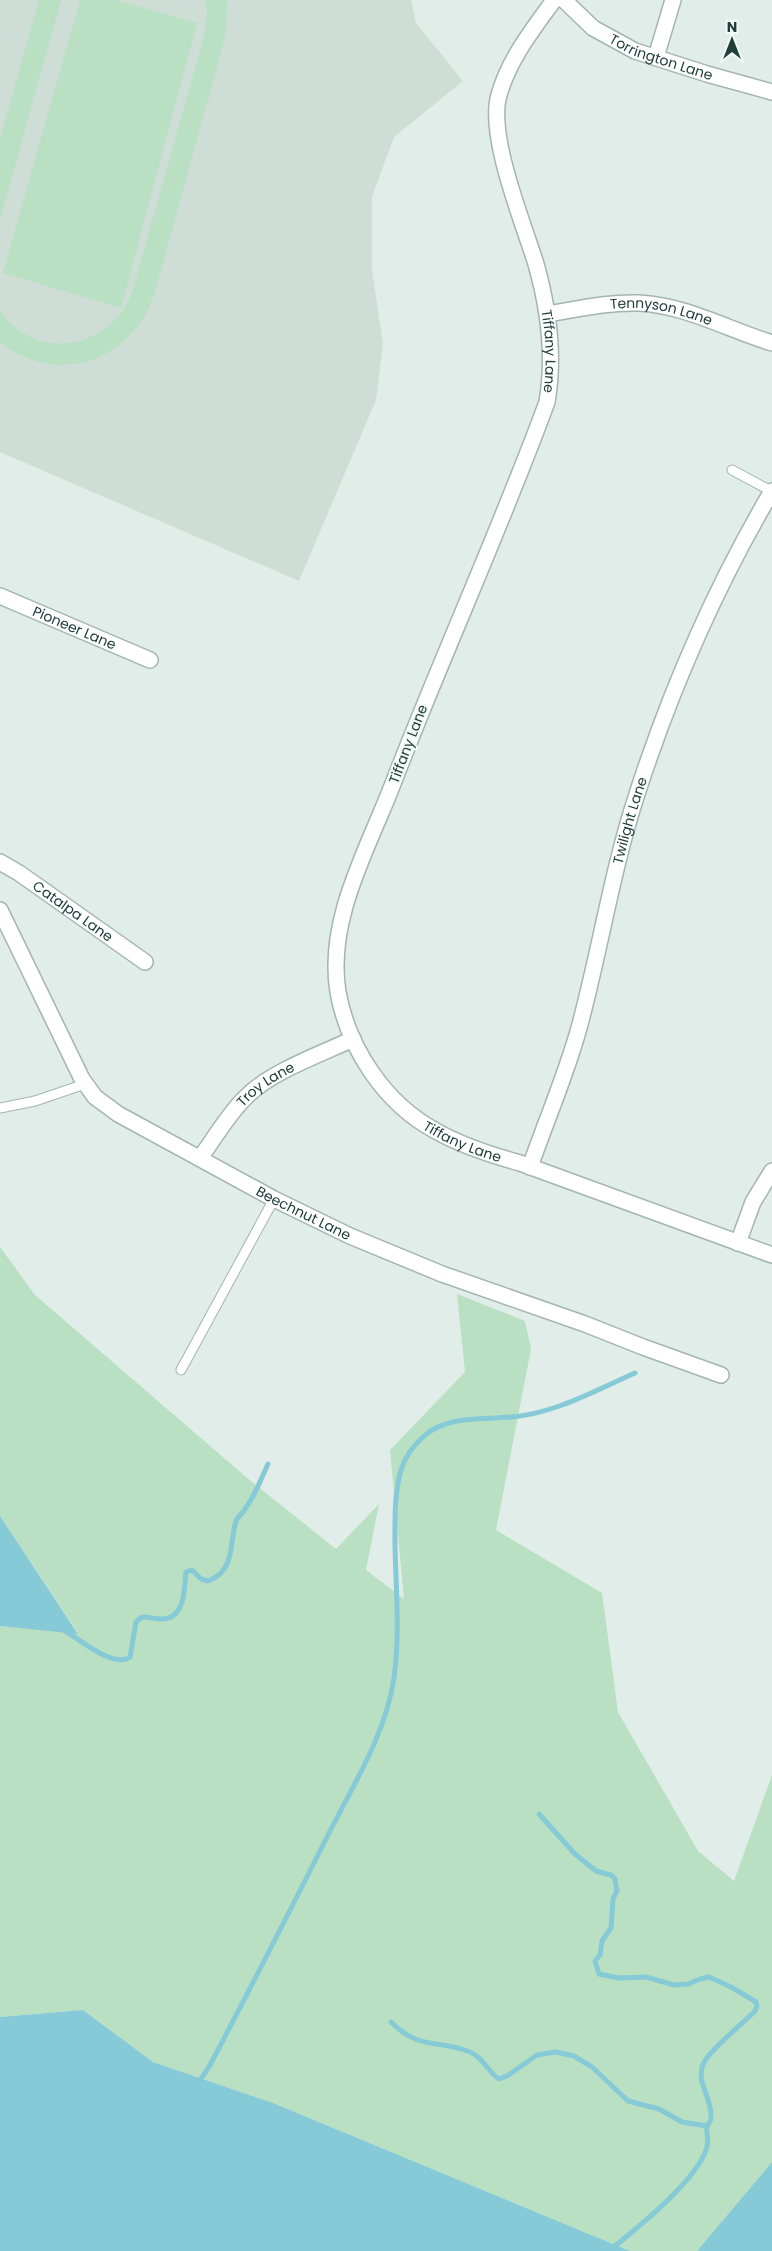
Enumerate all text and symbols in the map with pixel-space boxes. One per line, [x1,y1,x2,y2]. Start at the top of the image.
north arrow [707,15,757,65]
text: N [727,17,737,37]
street label: Torrington Lane [606,29,715,85]
street label: Tennyson Lane [609,293,716,330]
street label: Tiffany Lane [537,308,561,394]
street label: Pioneer Lane [30,601,120,655]
street label: Tiffany Lane [384,701,432,787]
street label: Twilight Lane [608,774,652,866]
street label: Catalpa Lane [29,876,117,947]
street label: Troy Lane [232,1057,298,1111]
street label: Tiffany Lane [419,1116,504,1167]
street label: Beechnut Lane [253,1181,355,1245]

